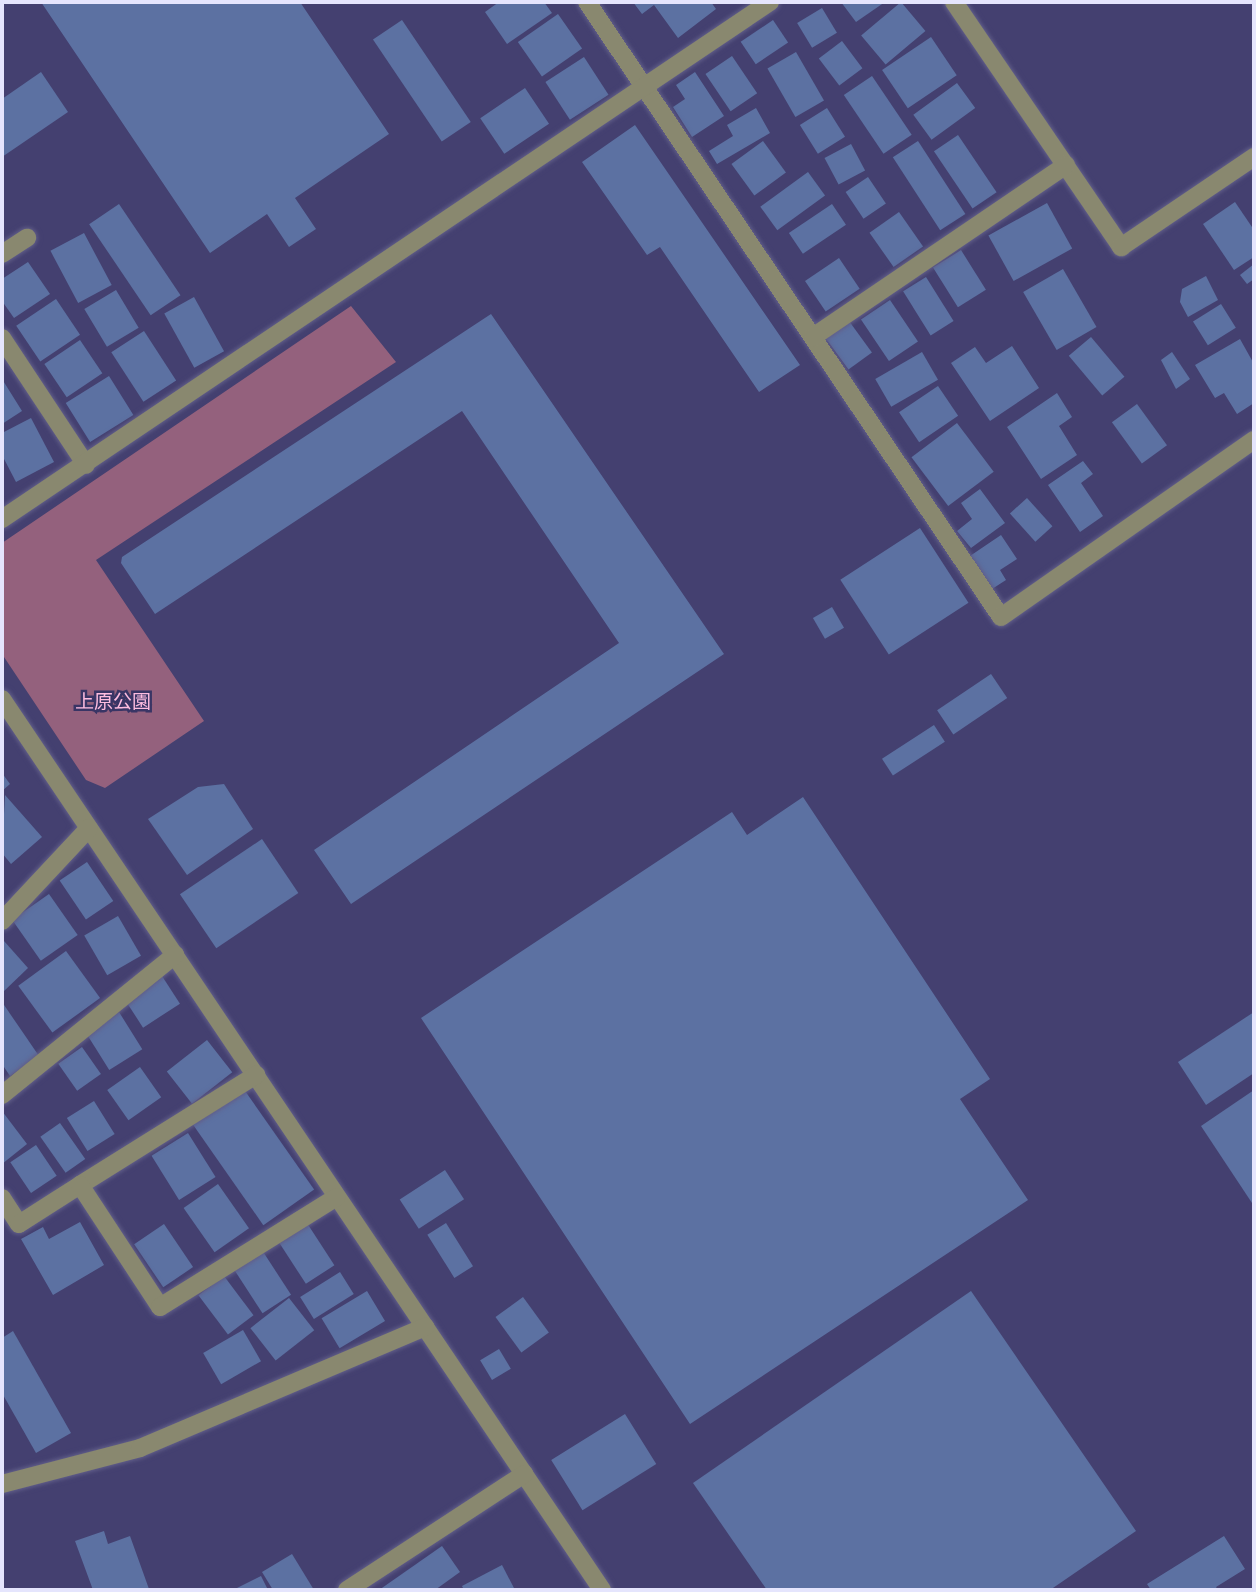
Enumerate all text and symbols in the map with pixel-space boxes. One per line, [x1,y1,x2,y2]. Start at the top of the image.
park label: 上原公園 [75,691,151,713]

